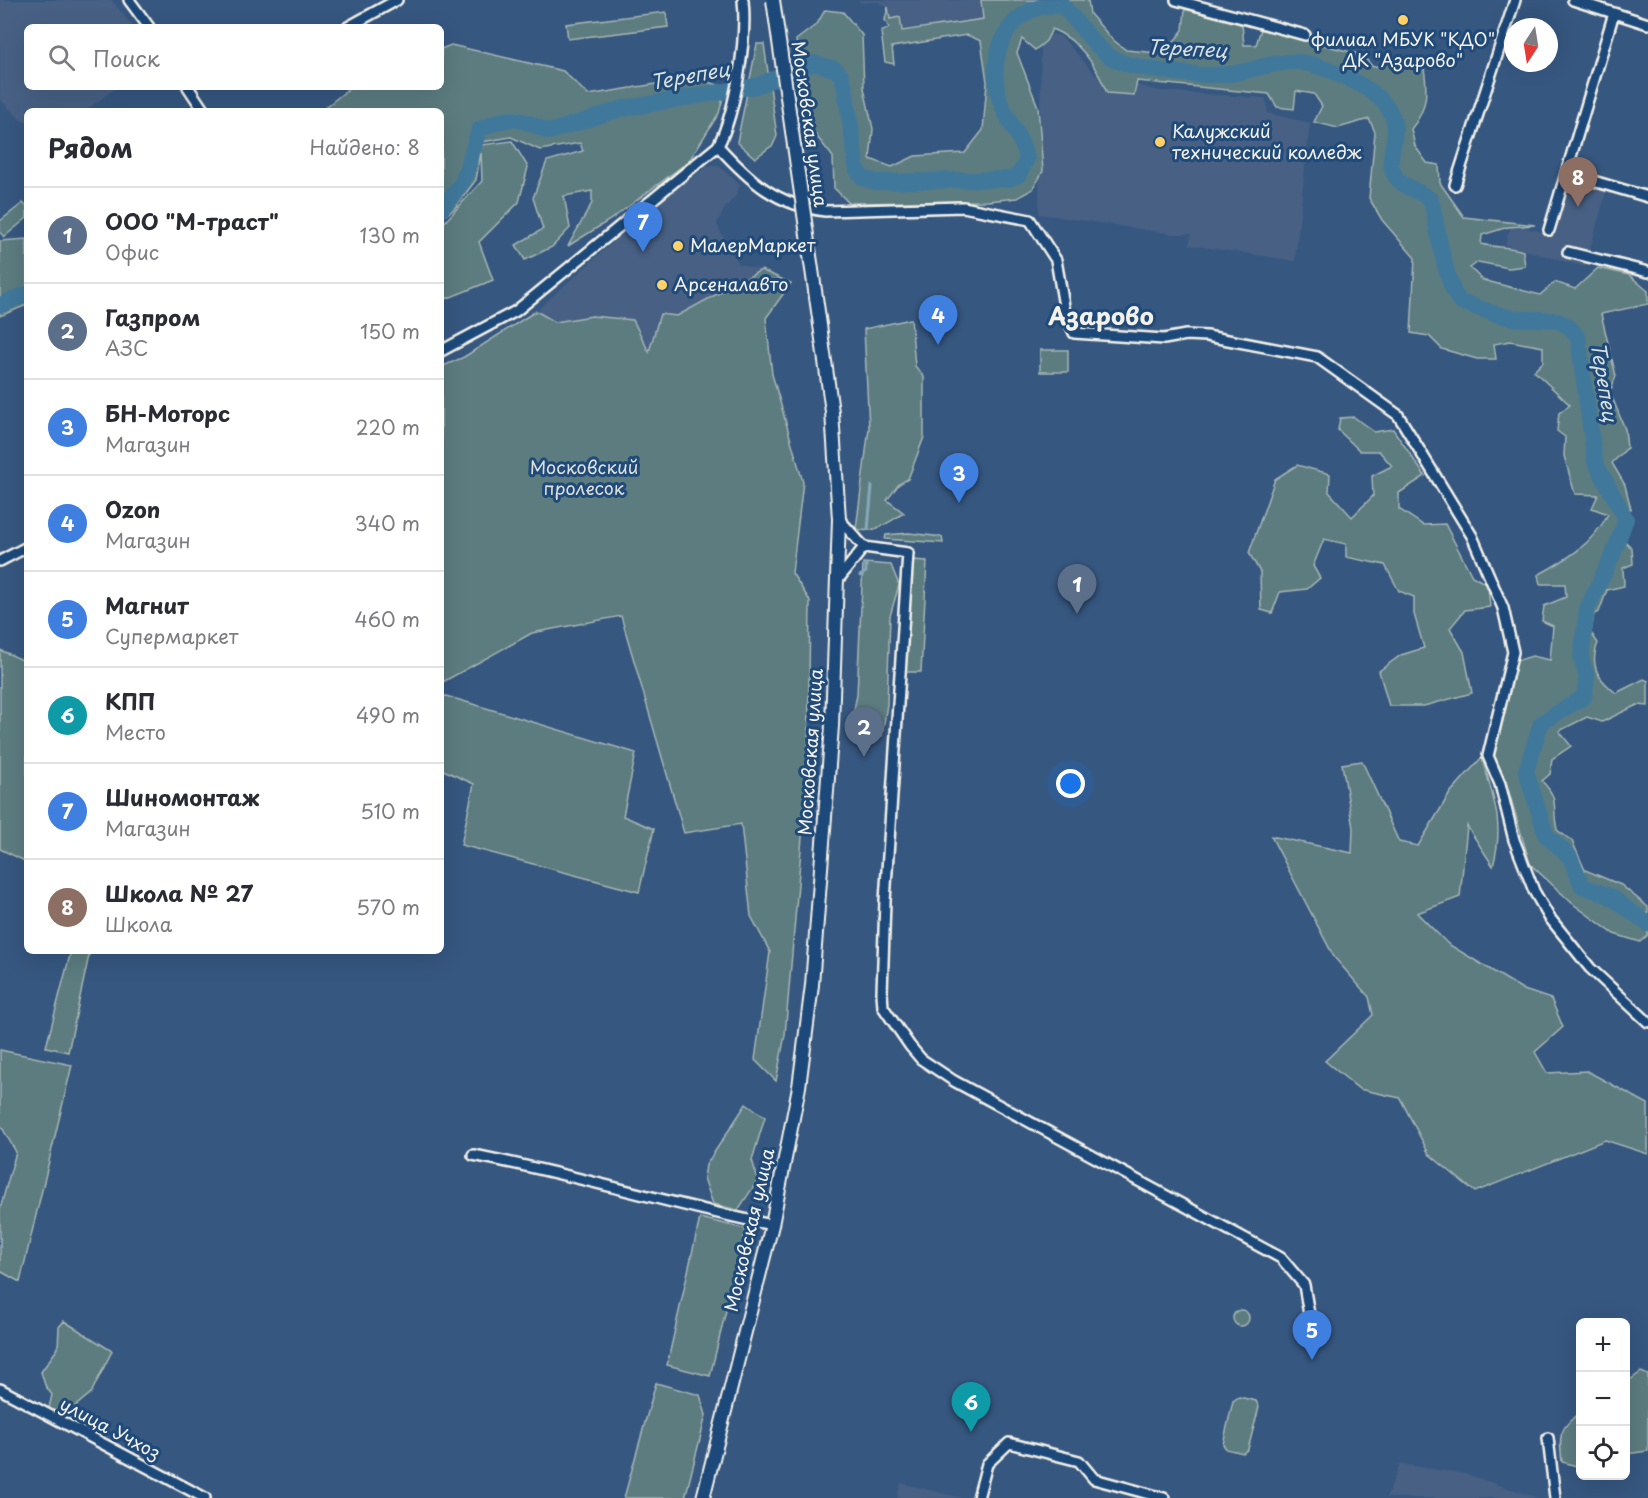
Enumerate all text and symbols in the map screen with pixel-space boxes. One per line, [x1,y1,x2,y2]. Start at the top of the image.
marker: филиал МБУК "КДО" ДК "Азарово" [1396,13,1410,27]
north arrow [1504,18,1558,72]
search box [24,24,444,90]
place label: филиал МБУК "КДО" ДК "Азарово" [1311,25,1495,73]
water label: Терепец [1146,31,1229,65]
street label: Московская улица [785,39,836,209]
icon: search [45,41,78,74]
text: Поиск [93,41,160,74]
water label: Терепец [648,53,733,97]
place label: Калужский технический колледж [1172,117,1362,165]
text: Рядом [48,128,133,167]
text: Найдено: 8 [310,132,420,162]
marker: Калужский технический колледж [1153,135,1167,149]
pin: 8 [1558,158,1598,207]
pin: 7 [624,202,662,252]
text: ООО "М-траст" [105,204,279,237]
text: 1 [63,220,72,250]
text: 130 m [360,220,420,250]
place label: МалерМаркет [690,231,816,258]
text: Офис [105,237,159,267]
marker: МалерМаркет [671,239,685,253]
place label: Арсеналавто [674,270,788,297]
marker: Арсеналавто [655,278,669,292]
pin: 4 [918,296,958,345]
district label: Азарово [1047,297,1154,333]
text: Газпром [105,300,200,333]
text: 2 [60,316,75,346]
text: 150 m [360,316,420,346]
text: АЗС [105,333,148,363]
water label: Терепец [1584,340,1626,425]
text: БН-Моторс [105,396,230,429]
text: 3 [61,412,74,442]
text: 220 m [356,412,420,442]
text: Магазин [105,429,191,459]
park label: Московский пролесок [530,453,638,501]
pin: 3 [940,454,978,503]
text: Ozon [105,492,160,525]
text: 4 [61,508,74,538]
text: 340 m [355,508,420,538]
text: Магазин [105,525,191,555]
pin: 1 [1058,564,1096,614]
text: Магнит [105,588,189,621]
text: 5 [61,604,74,634]
text: 460 m [354,604,420,634]
text: Супермаркет [105,621,238,651]
street label: Московская улица [790,667,829,836]
text: КПП [105,684,156,717]
text: 6 [60,700,75,730]
text: 490 m [356,700,420,730]
pin: 2 [844,708,884,757]
text: Место [105,717,166,747]
your location [1056,769,1085,798]
text: Шиномонтаж [105,780,259,813]
text: 7 [62,796,73,826]
text: 510 m [360,796,420,826]
text: Магазин [105,813,191,843]
text: Школа № 27 [105,876,253,909]
text: 8 [61,892,74,922]
text: 570 m [356,892,420,922]
text: Школа [105,909,172,939]
street label: Московская улица [717,1144,781,1314]
pin: 5 [1292,1310,1332,1360]
map controls [1576,1318,1630,1480]
button: + [1576,1318,1630,1372]
button: − [1576,1372,1630,1426]
pin: 6 [952,1382,990,1432]
street label: улица Учхоз [56,1390,166,1466]
button: locate [1576,1426,1630,1480]

